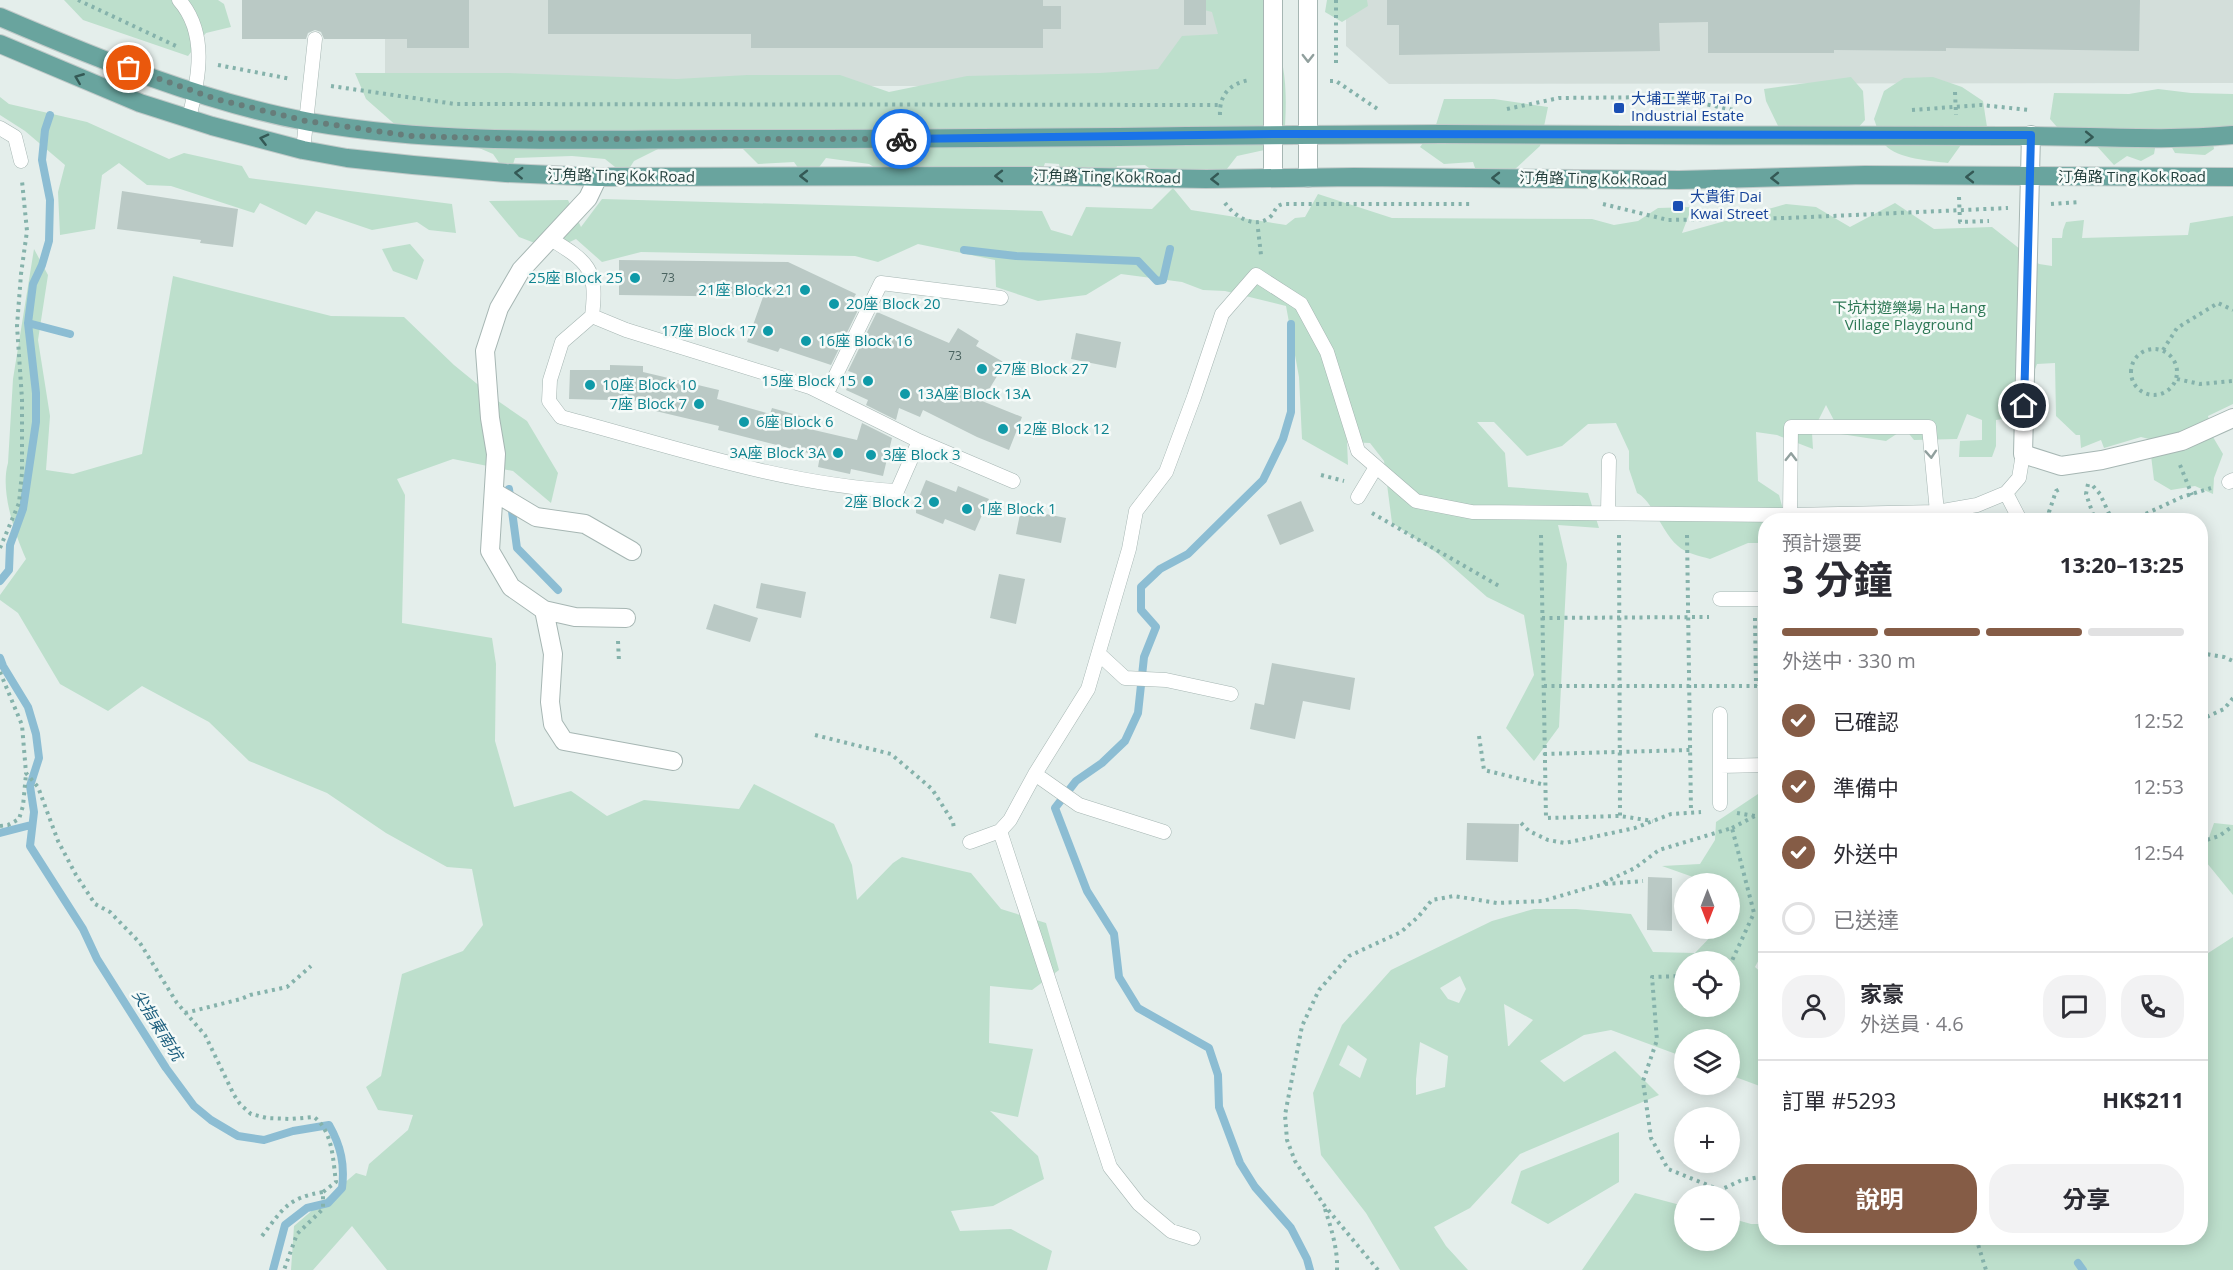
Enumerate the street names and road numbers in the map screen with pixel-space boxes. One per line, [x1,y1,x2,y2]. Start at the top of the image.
street label: 汀角路 Ting Kok Road [547,164,695,186]
street label: 汀角路 Ting Kok Road [1033,165,1181,187]
street label: 汀角路 Ting Kok Road [2058,166,2206,186]
street label: 汀角路 Ting Kok Road [1519,167,1667,189]

